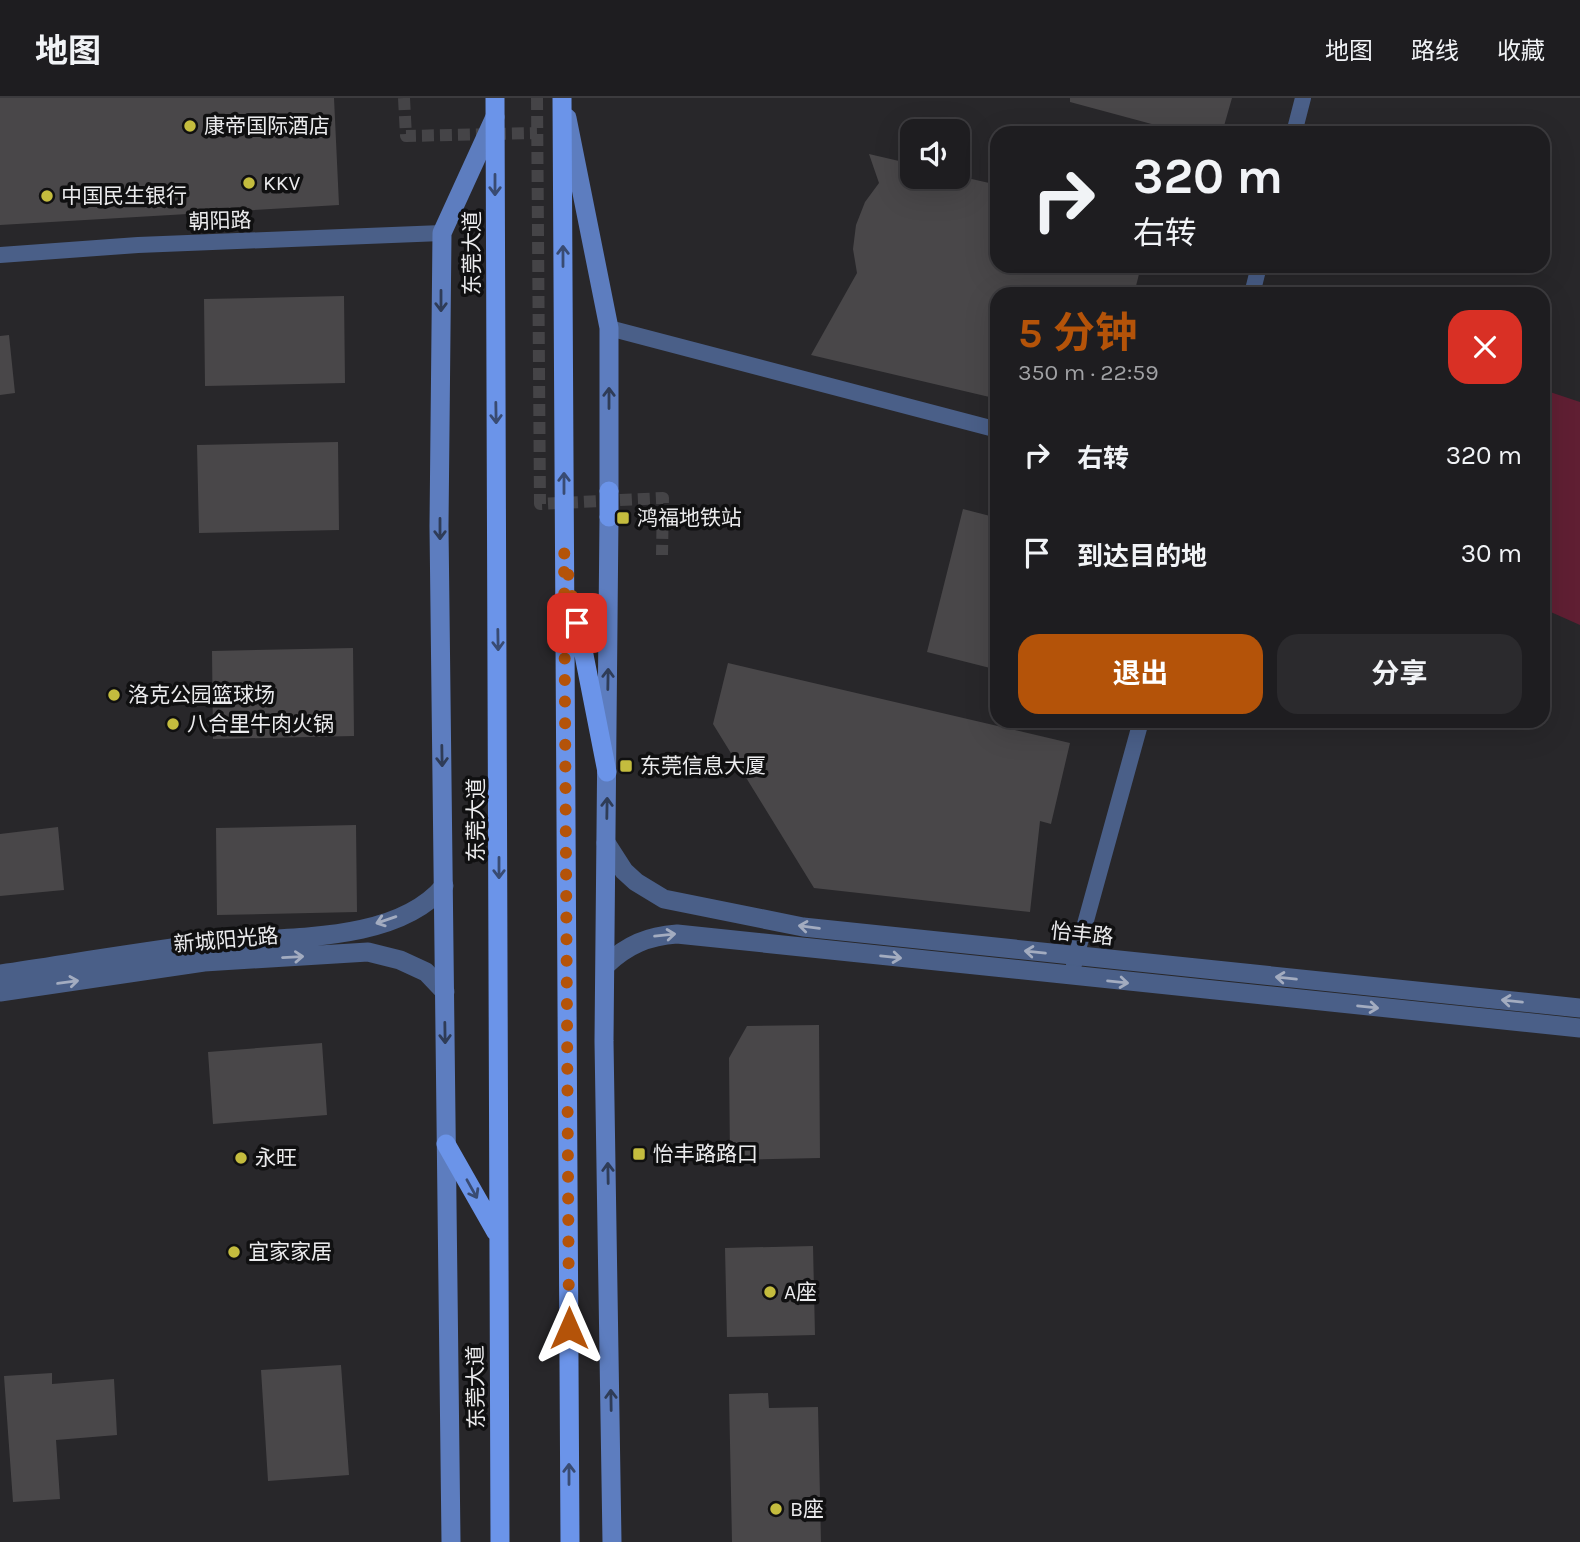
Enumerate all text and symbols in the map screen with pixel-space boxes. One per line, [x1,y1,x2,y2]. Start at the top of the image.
text: 地图 [35,32,101,70]
text: 地图 [1325,37,1373,65]
text: 路线 [1411,37,1459,65]
text: 收藏 [1497,37,1545,65]
place label: 康帝国际酒店 [204,114,330,138]
marker: 康帝国际酒店 [182,118,198,134]
map controls [900,119,970,189]
button: sound [900,119,970,189]
text: 320 m [1133,148,1283,205]
icon: right [1018,154,1109,245]
place label: KKV [263,171,301,195]
one-way arrow [488,173,502,196]
marker: KKV [241,175,257,191]
place label: 中国民生银行 [61,184,187,208]
marker: 中国民生银行 [39,188,55,204]
street label: 朝阳路 [188,208,252,234]
street label: 东莞大道 [460,211,484,295]
text: 右转 [1133,215,1197,252]
one-way arrow [556,245,570,268]
one-way arrow [434,290,448,313]
text: 5 分钟 [1018,308,1137,358]
button: close [1448,310,1522,384]
text: 350 m · 22:59 [1018,359,1159,386]
one-way arrow [602,387,616,410]
one-way arrow [489,401,502,424]
icon: right [1018,436,1056,474]
text: 320 m [1446,440,1522,471]
text: 右转 [1077,443,1129,474]
one-way arrow [557,472,571,495]
place label: 鸿福地铁站 [637,506,742,530]
marker: 鸿福地铁站 [615,510,631,526]
one-way arrow [433,517,446,540]
icon: arrive [1018,534,1056,572]
text: 30 m [1461,538,1522,569]
text: 到达目的地 [1077,541,1207,572]
pin [547,593,607,653]
icon: arrive [558,604,596,642]
one-way arrow [491,628,504,651]
button: 退出 [1018,634,1263,714]
button: 分享 [1277,634,1522,714]
one-way arrow [601,668,615,691]
place label: 洛克公园篮球场 [128,683,275,707]
marker: 洛克公园篮球场 [106,687,122,703]
place label: 八合里牛肉火锅 [187,712,334,736]
marker: 八合里牛肉火锅 [165,716,181,732]
one-way arrow [435,745,449,768]
place label: 东莞信息大厦 [640,754,766,778]
marker: 东莞信息大厦 [618,758,634,774]
street label: 东莞大道 [464,778,488,862]
one-way arrow [600,796,613,819]
one-way arrow [492,856,506,879]
one-way arrow [376,915,398,927]
street label: 怡丰路 [1049,919,1115,949]
one-way arrow [798,921,821,934]
street label: 新城阳光路 [173,923,279,957]
one-way arrow [654,929,676,942]
one-way arrow [1024,945,1047,958]
one-way arrow [282,950,305,963]
one-way arrow [880,951,902,964]
one-way arrow [1275,971,1298,984]
one-way arrow [56,975,78,988]
one-way arrow [1106,975,1129,988]
one-way arrow [1501,994,1524,1007]
one-way arrow [1357,1001,1379,1014]
one-way arrow [438,1021,452,1044]
place label: 怡丰路路口 [653,1142,758,1166]
place label: 永旺 [255,1146,297,1170]
marker: 怡丰路路口 [631,1146,647,1162]
marker: 永旺 [233,1150,249,1166]
one-way arrow [602,1162,615,1185]
one-way arrow [465,1179,479,1199]
place label: 宜家家居 [248,1240,332,1264]
marker: 宜家家居 [226,1244,242,1260]
place label: A座 [784,1280,817,1304]
marker: A座 [762,1284,778,1300]
position arrow [532,1291,606,1365]
street label: 东莞大道 [463,1345,489,1429]
one-way arrow [604,1389,617,1412]
one-way arrow [562,1463,576,1486]
place label: B座 [790,1497,824,1521]
marker: B座 [768,1501,784,1517]

